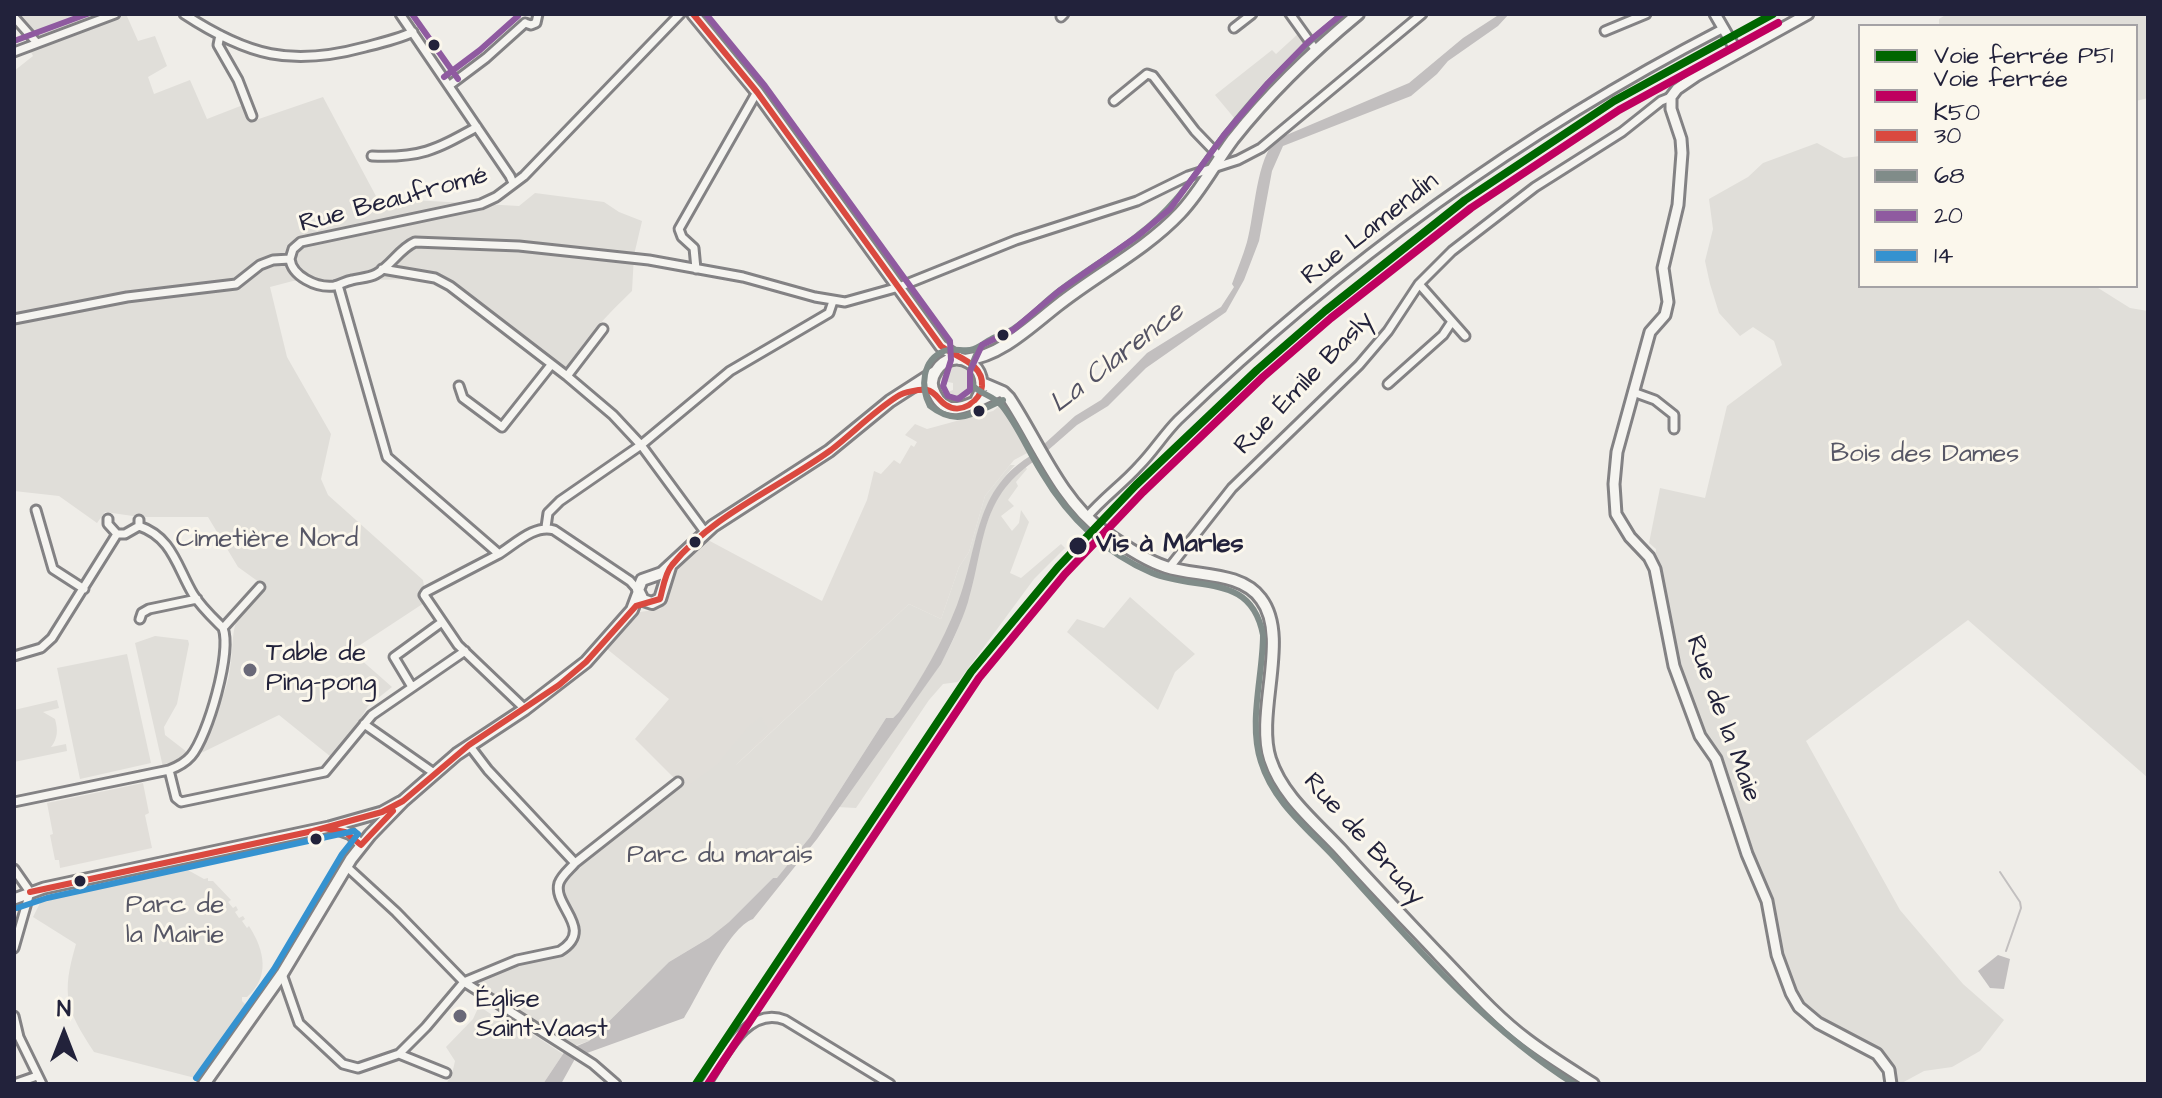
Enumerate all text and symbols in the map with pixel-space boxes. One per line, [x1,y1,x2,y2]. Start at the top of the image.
legend [1858,24,2138,288]
unlabelled marker [426,37,442,53]
text: Voie ferrée P51 [1934,39,2113,73]
text: Voie ferrée K50 [1934,62,2068,130]
text: 30 [1934,119,1961,153]
text: 68 [1934,159,1965,193]
street label: Rue Beaufromé [296,161,492,241]
street label: Rue Lamendin [1296,167,1446,293]
text: 20 [1934,199,1963,233]
text: 14 [1934,239,1953,273]
water label: La Clarence [1044,296,1192,422]
street label: Rue Émile Basly [1229,306,1381,462]
unlabelled marker [995,327,1011,343]
unlabelled marker [971,403,987,419]
park label: Bois des Dames [1831,440,2019,472]
park label: Cimetière Nord [176,525,358,557]
place label: Vis à Marles [1096,530,1244,562]
unlabelled marker [687,534,703,550]
marker: Vis à Marles [1067,535,1089,557]
street label: Rue de la Maie [1678,632,1766,806]
place label: Table de Ping-pong [266,639,376,700]
marker: Table de Ping-pong [241,661,259,679]
street label: Rue de Bruay [1295,767,1431,913]
unlabelled marker [308,831,324,847]
park label: Parc du marais [627,841,813,873]
unlabelled marker [72,873,88,889]
park label: Parc de la Mairie [126,891,224,952]
place label: Église Saint-Vaast [476,985,608,1046]
north arrow [24,994,104,1074]
text: N [57,994,71,1025]
marker: Église Saint-Vaast [451,1007,469,1025]

